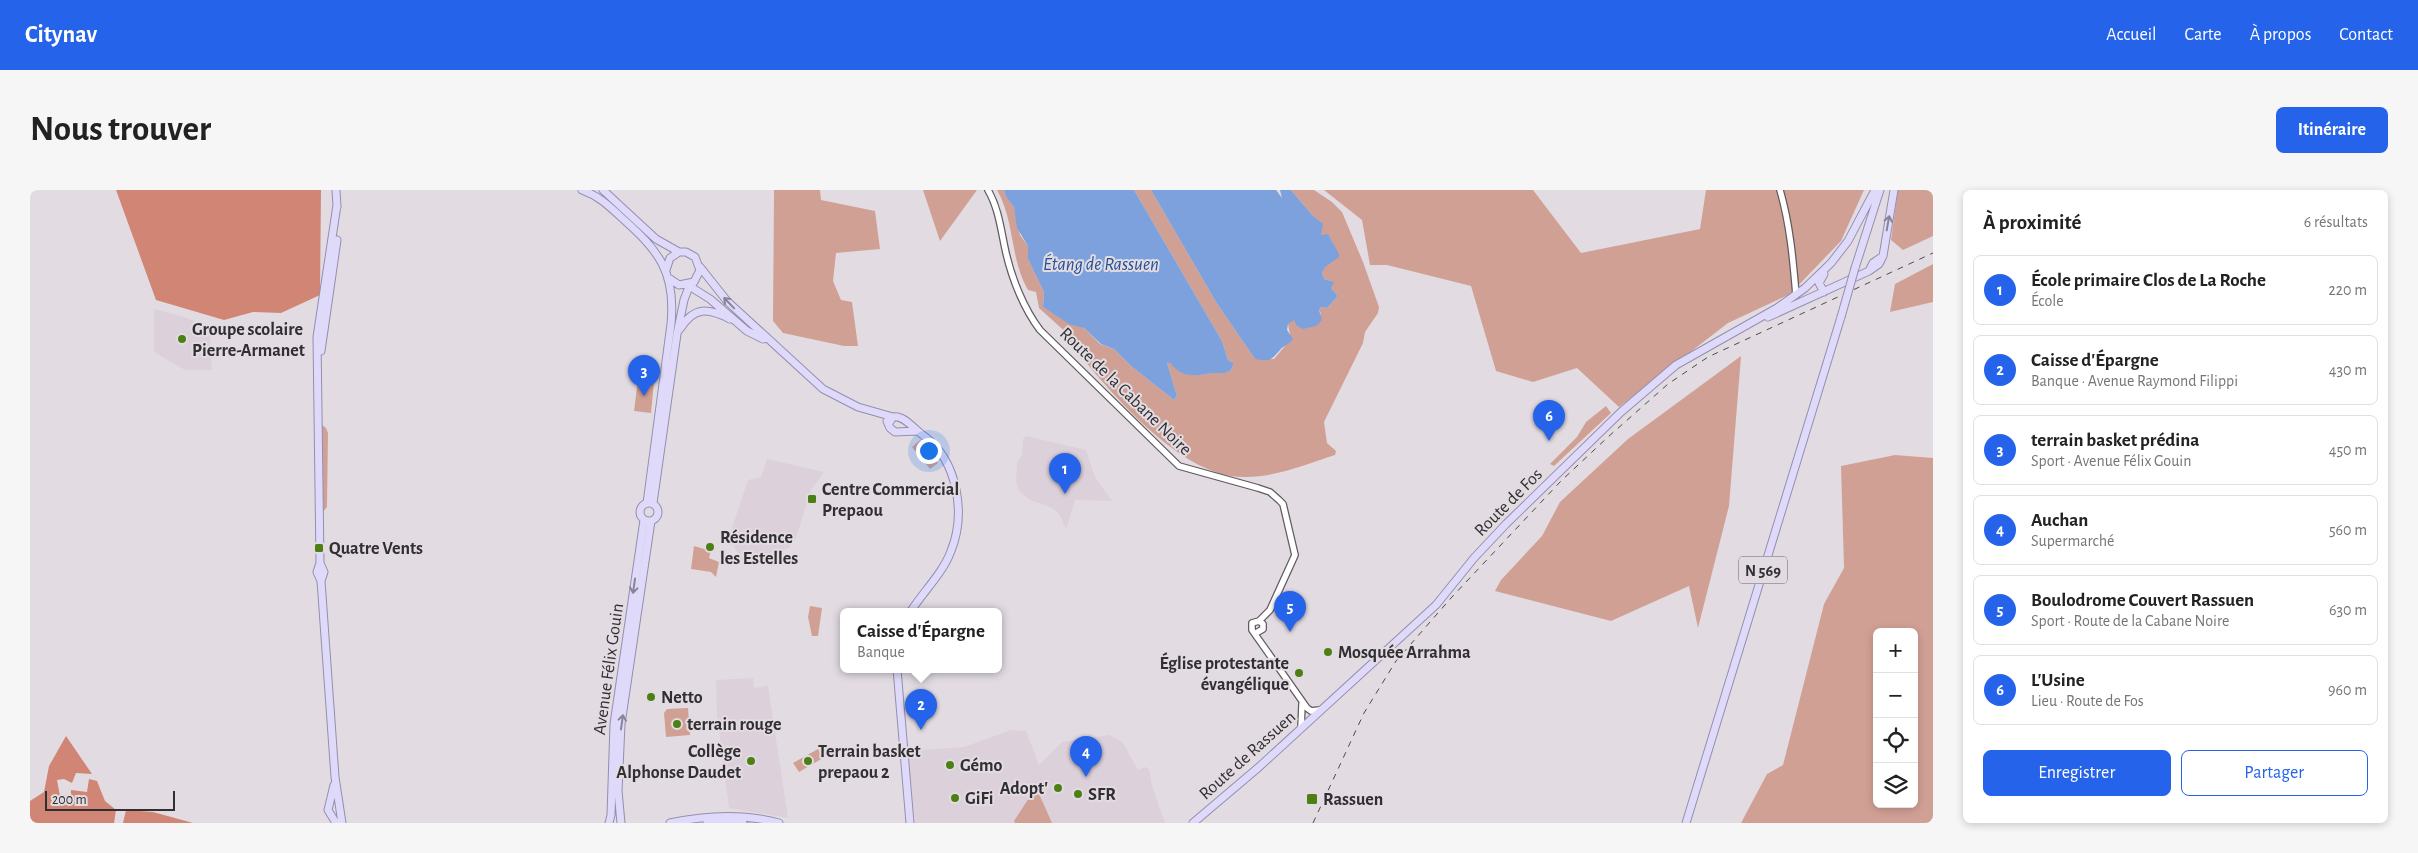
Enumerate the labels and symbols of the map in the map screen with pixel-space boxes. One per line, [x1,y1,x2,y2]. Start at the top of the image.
one-way arrow [1884,215,1894,231]
water label: Étang de Rassuen [1043,253,1159,274]
one-way arrow [723,296,735,309]
place label: Groupe scolaire Pierre-Armanet [192,321,305,360]
street label: Route de la Cabane Noire [1056,324,1195,459]
marker: Groupe scolaire Pierre-Armanet [176,333,188,345]
pin: 3 [628,355,660,396]
pin: 6 [1533,400,1565,441]
your location [916,438,942,464]
pin: 1 [1049,453,1081,494]
street label: Route de Fos [1471,465,1546,540]
place label: Centre Commercial Prepaou [822,481,959,520]
marker: Centre Commercial Prepaou [806,493,818,505]
place label: Résidence les Estelles [720,529,798,568]
place label: Quatre Vents [329,540,423,558]
marker: Résidence les Estelles [704,541,716,553]
marker: Quatre Vents [313,542,325,554]
road number: N 569 [1739,556,1787,584]
one-way arrow [629,577,639,593]
pin: 5 [1274,591,1306,632]
street label: Avenue Félix Gouin [591,602,627,736]
place label: Mosquée Arrahma [1338,644,1471,662]
marker: Mosquée Arrahma [1322,646,1334,658]
place label: Église protestante évangélique [1159,652,1289,694]
marker: Église protestante évangélique [1293,667,1305,679]
place label: Netto [661,689,703,707]
pin: 2 [905,689,937,730]
marker: Netto [645,691,657,703]
street label: Route de Rassuen [1196,708,1299,803]
one-way arrow [617,714,627,730]
place label: terrain rouge [687,716,781,734]
marker: terrain rouge [671,718,683,730]
pin: 4 [1070,736,1102,777]
place label: Collège Alphonse Daudet [616,743,741,782]
place label: Terrain basket prepaou 2 [818,743,921,782]
marker: Collège Alphonse Daudet [745,755,757,767]
marker: Terrain basket prepaou 2 [802,755,814,767]
place label: Gémo [960,757,1002,775]
marker: Gémo [944,759,956,771]
place label: Adopt' [1000,780,1048,798]
marker: Adopt' [1052,782,1064,794]
place label: SFR [1088,786,1116,804]
scale bar [45,788,175,811]
marker: SFR [1072,788,1084,800]
place label: GiFi [965,790,993,808]
place label: Rassuen [1323,791,1383,809]
marker: GiFi [949,792,961,804]
marker: Rassuen [1305,792,1319,806]

